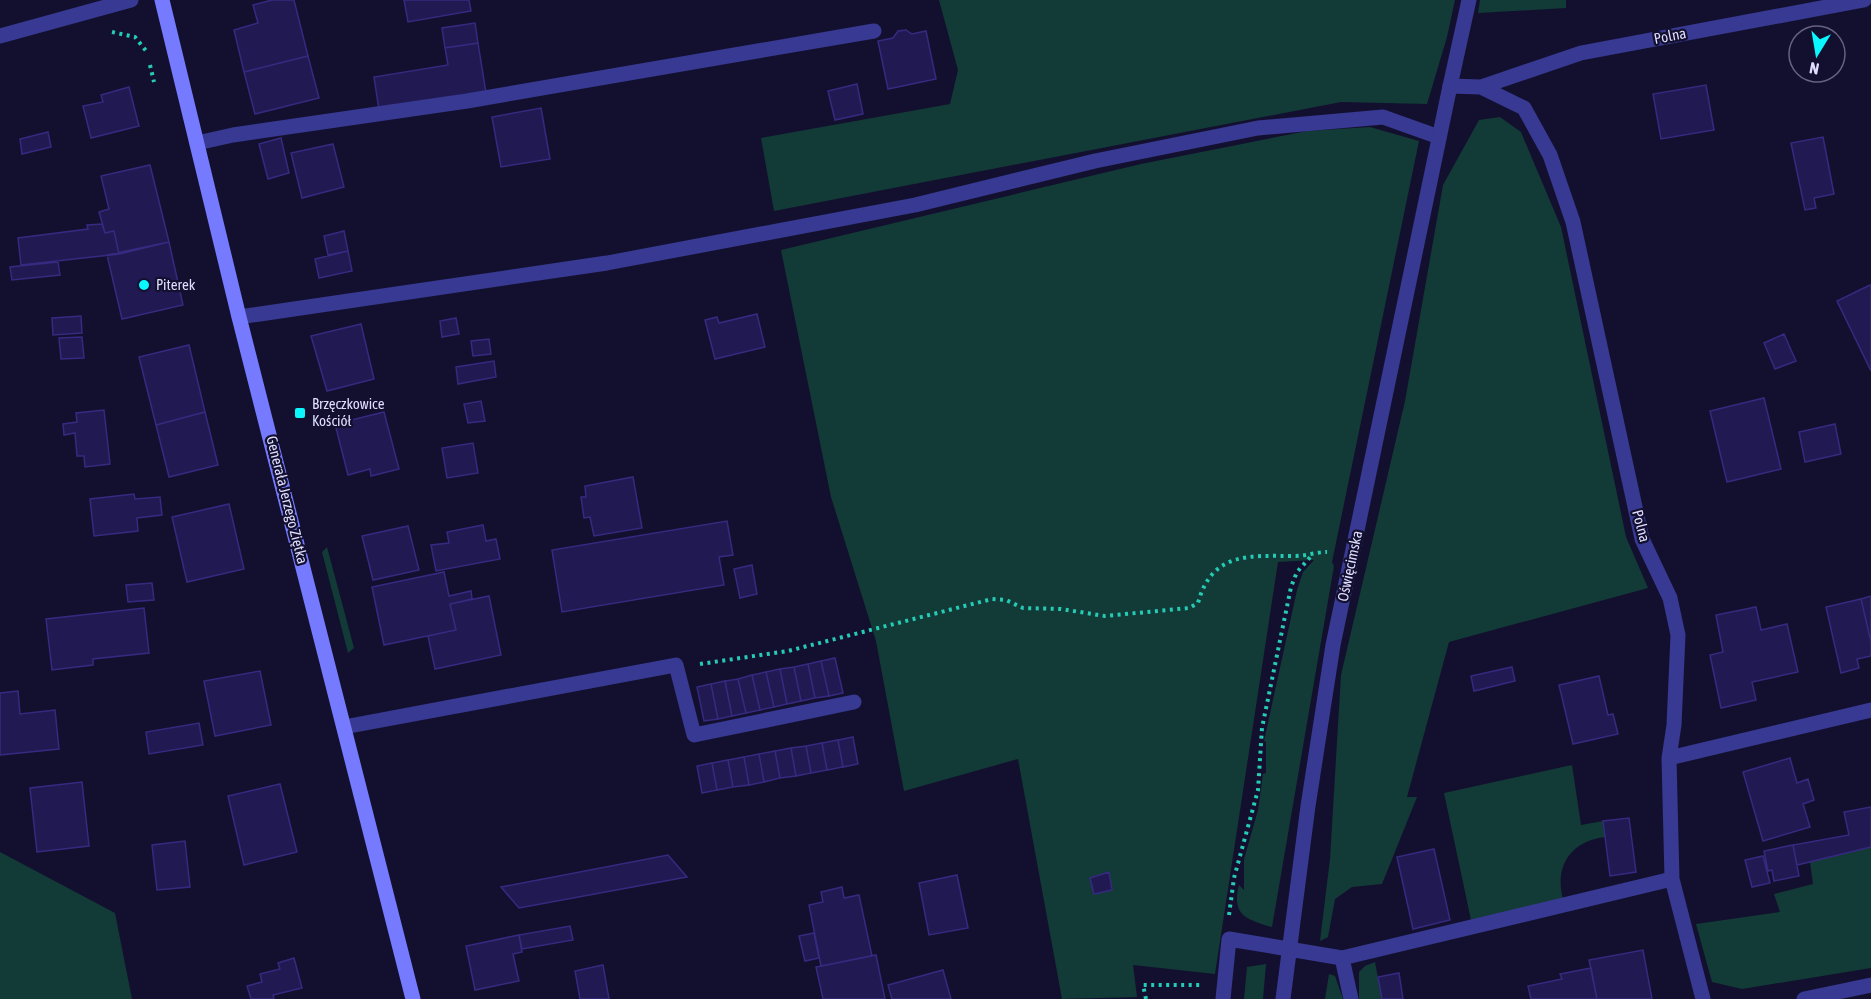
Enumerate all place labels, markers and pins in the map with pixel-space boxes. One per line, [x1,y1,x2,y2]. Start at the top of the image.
place label: Piterek [156,276,196,293]
marker: Piterek [137,278,151,292]
place label: Brzęczkowice Kościół [312,395,385,429]
marker: Brzęczkowice Kościół [293,406,307,420]

